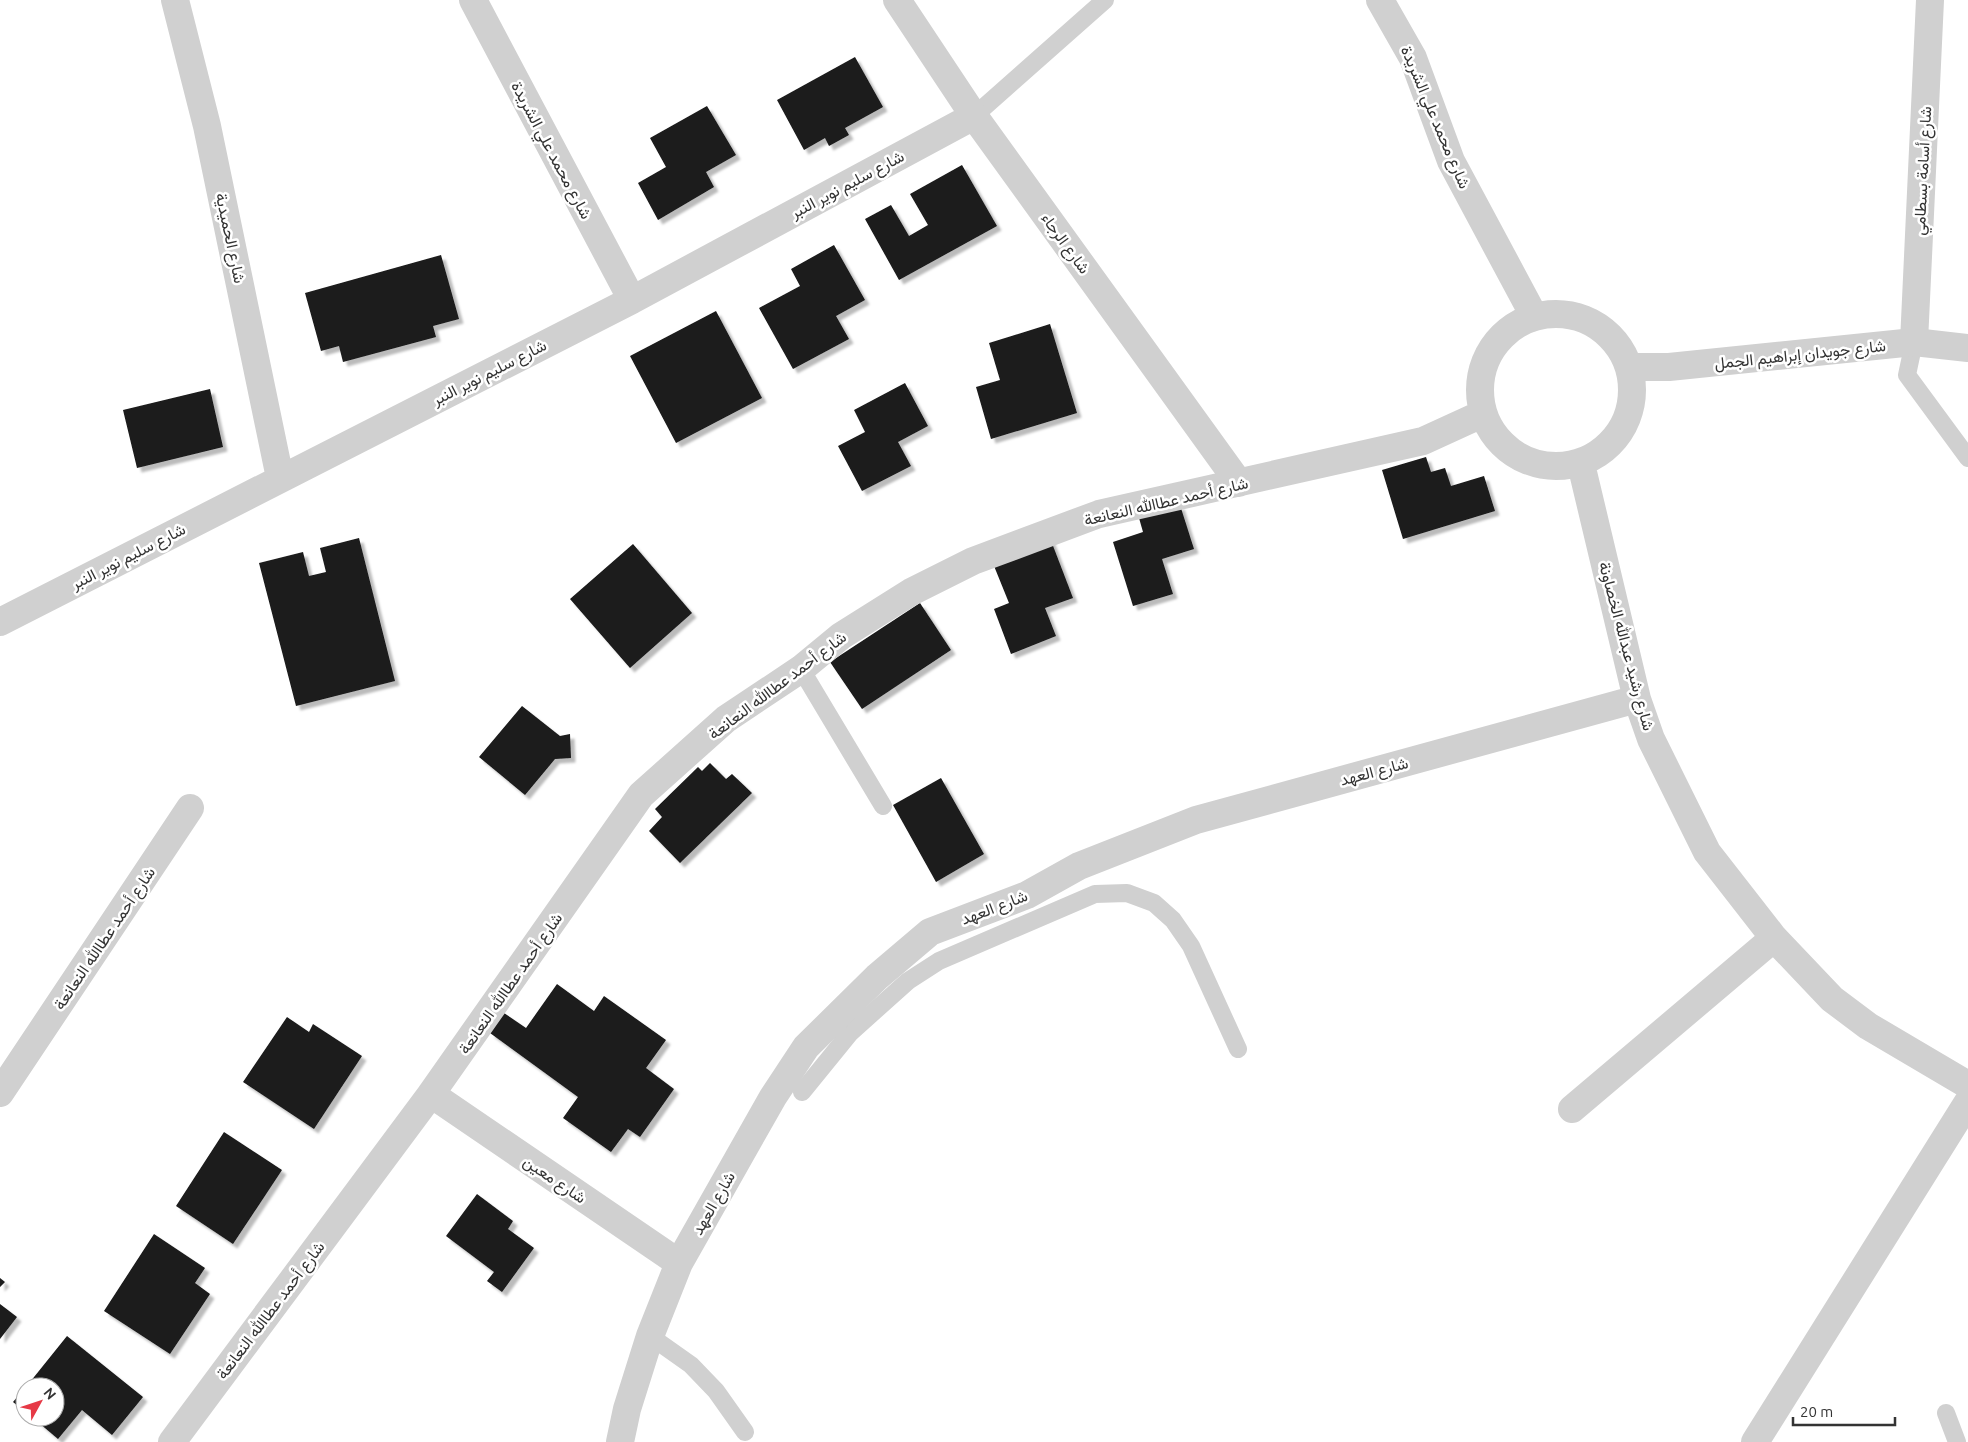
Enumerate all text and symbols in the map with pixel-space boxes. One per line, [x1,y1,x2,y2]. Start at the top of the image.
street label: شارع محمد علي الشريدة [1393,43,1474,193]
street label: شارع محمد علي الشريدة [504,78,596,224]
street label: شارع أسامة بسطامي [1910,106,1939,236]
street label: شارع سليم نوير النبر [786,147,908,225]
street label: شارع الحميدية [210,191,249,285]
street label: شارع الرجاء [1036,209,1094,279]
street label: شارع سليم نوير النبر [428,335,550,412]
street label: شارع جويدان إبراهيم الجمل [1713,336,1887,375]
street label: شارع أحمد عطاالله النعانعة [1082,473,1250,532]
street label: شارع سليم نوير النبر [67,519,189,596]
street label: شارع رشيد عبدالله الخصاونة [1593,560,1658,733]
street label: شارع أحمد عطاالله النعانعة [705,627,851,745]
street label: شارع العهد [1338,753,1411,792]
street label: شارع أحمد عطاالله النعانعة [50,863,161,1014]
street label: شارع العهد [958,886,1031,931]
street label: شارع أحمد عطاالله النعانعة [454,909,568,1059]
street label: شارع معين [519,1152,590,1209]
street label: شارع العهد [688,1168,741,1239]
street label: شارع أحمد عطاالله النعانعة [212,1238,330,1384]
north arrow [15,1377,65,1427]
text: N [40,1384,59,1403]
scale bar [1793,1394,1896,1426]
text: 20 m [1800,1403,1833,1420]

